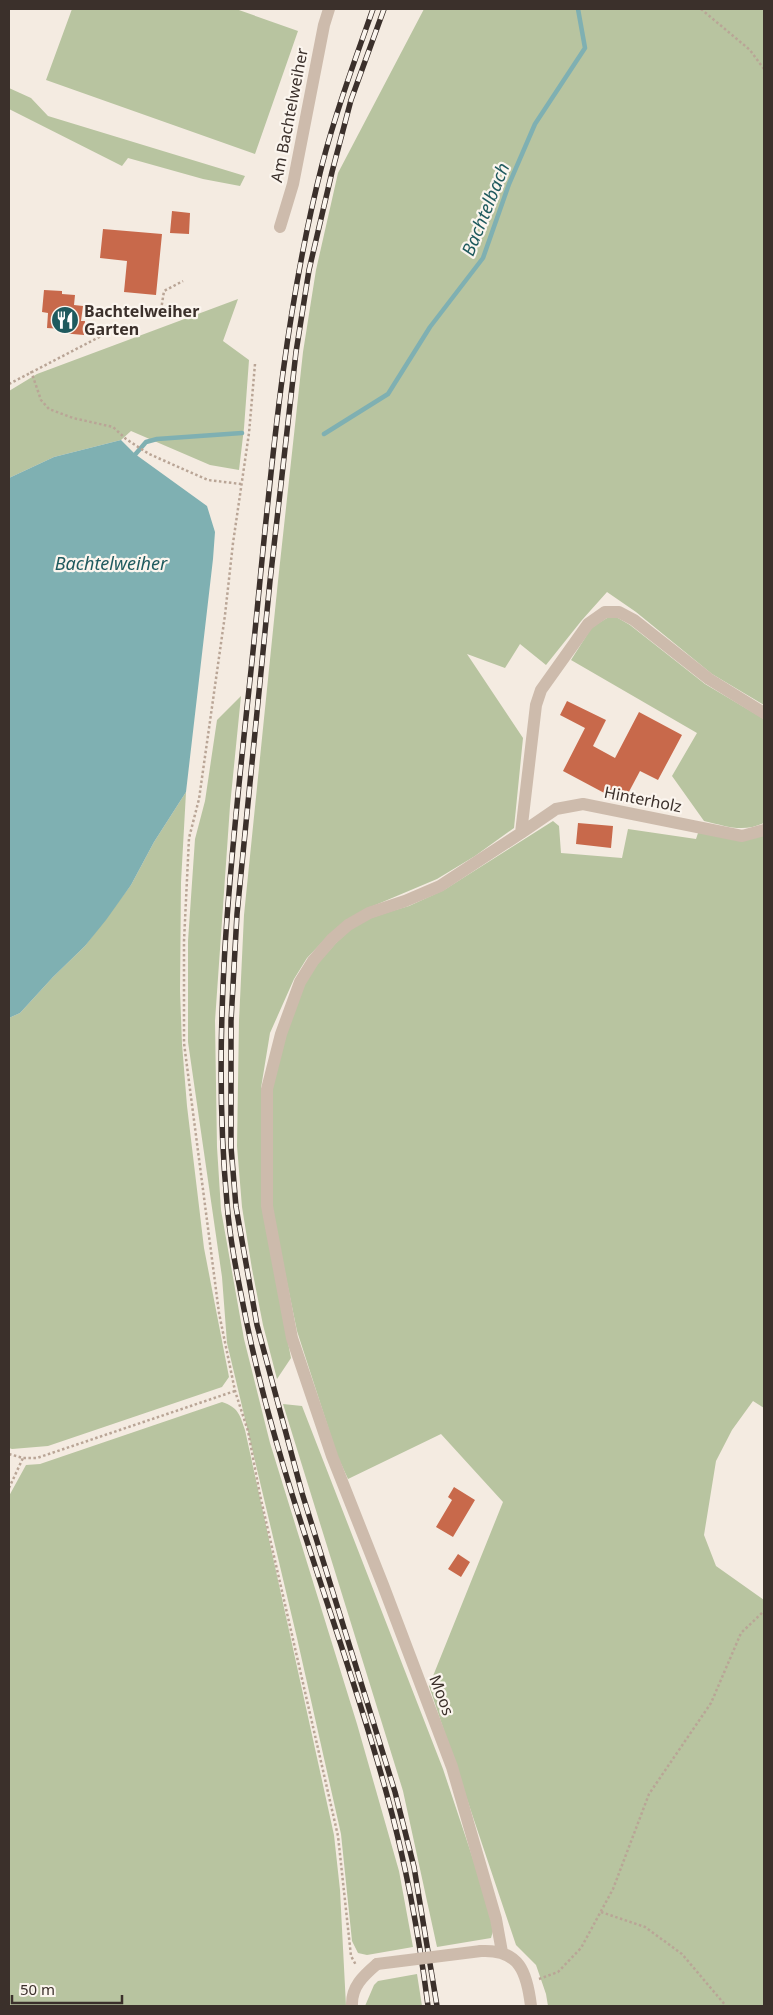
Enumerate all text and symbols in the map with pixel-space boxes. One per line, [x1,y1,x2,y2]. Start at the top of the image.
street label: Am Bachtelweiher [265,46,313,184]
water label: Bachtelbach [455,159,515,259]
place label: Bachtelweiher Garten [84,300,199,340]
restaurant icon: Bachtelweiher Garten [50,305,80,335]
water label: Bachtelweiher [55,551,168,575]
street label: Hinterholz [602,781,684,817]
street label: Moos [424,1672,460,1718]
scale bar [12,1972,122,2004]
text: 50 m [20,1979,55,1999]

